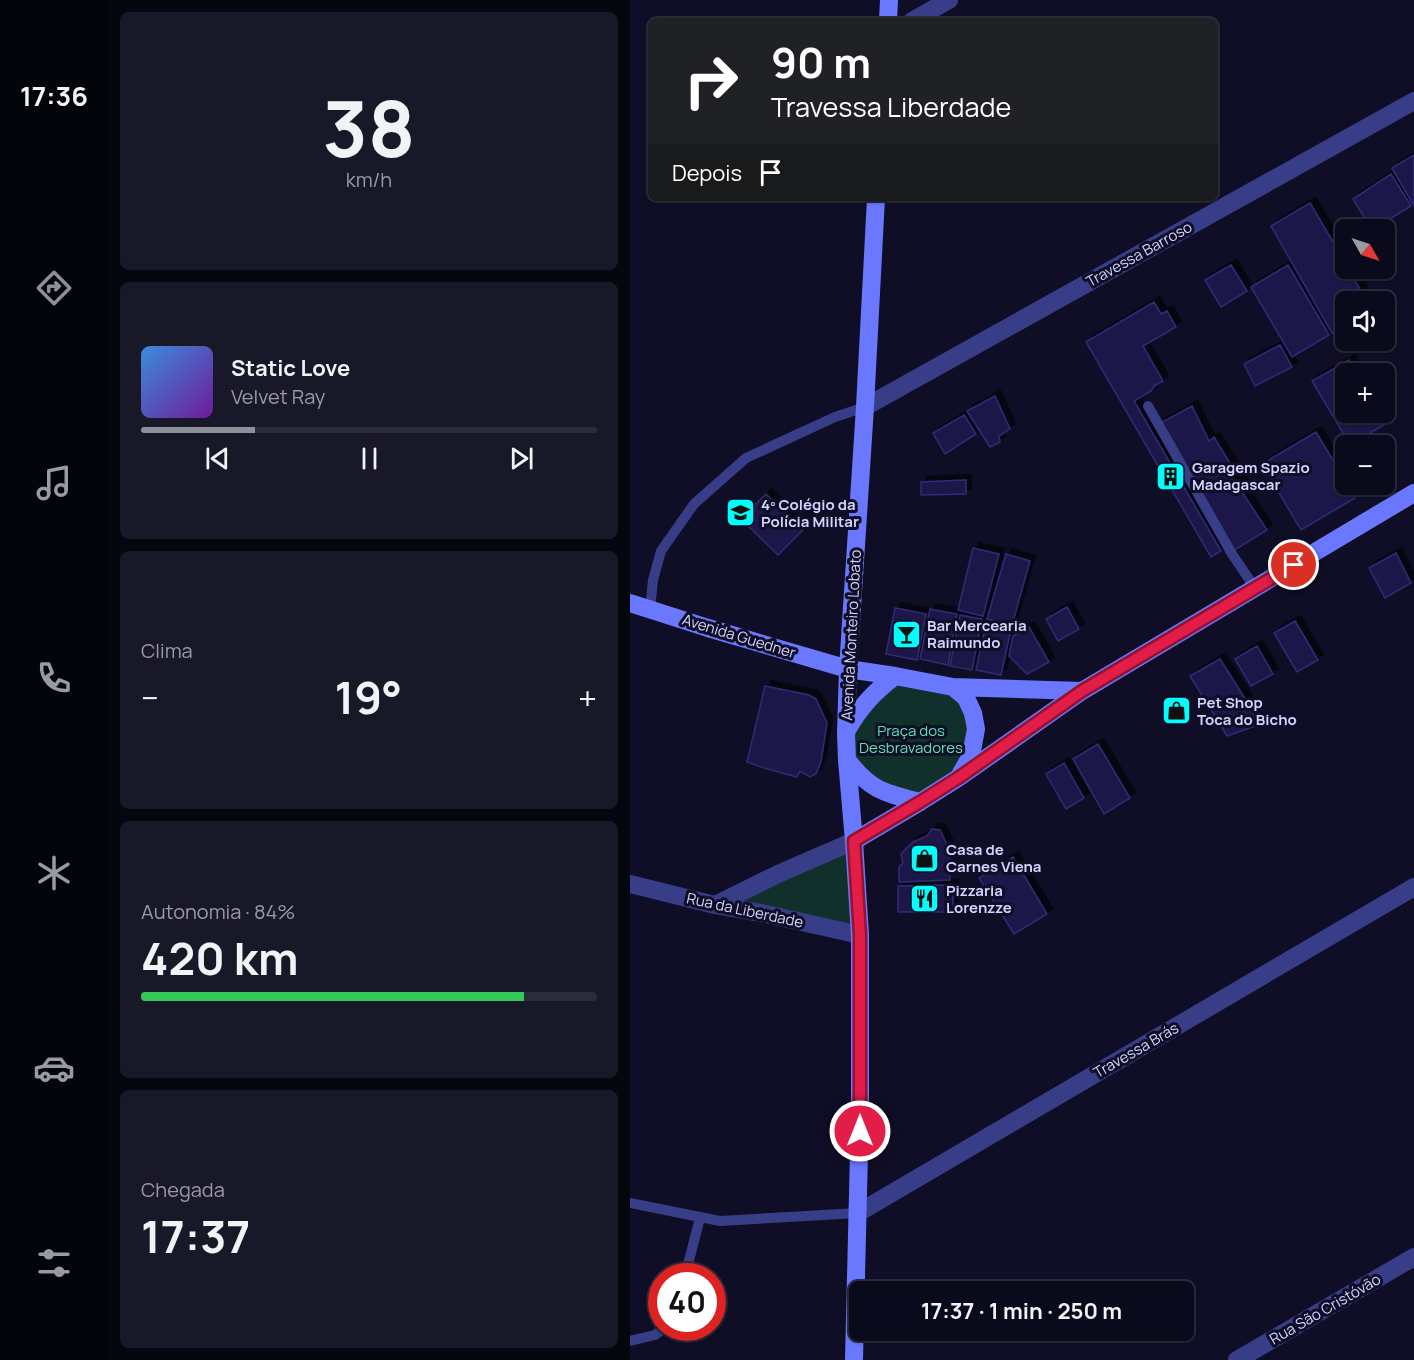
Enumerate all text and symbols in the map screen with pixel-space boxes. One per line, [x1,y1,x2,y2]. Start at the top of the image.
text: 90 m [771,33,871,91]
icon: right [672,42,750,120]
text: 38 [322,74,416,180]
text: 17:36 [20,77,88,114]
text: Travessa Liberdade [771,88,1011,125]
icon: arrive [754,156,787,189]
text: Depois [672,158,742,188]
text: km/h [346,166,392,193]
street label: Travessa Barroso [1082,216,1196,292]
north arrow [1335,219,1395,279]
map controls [1335,219,1395,495]
icon: directions [33,267,75,309]
button: sound [1335,291,1395,351]
text: Static Love [231,353,350,383]
button: + [1335,363,1395,423]
text: Velvet Ray [231,383,325,410]
button: − [1335,435,1395,495]
icon: previous [201,442,234,475]
icon: pause [353,442,386,475]
icon: next [505,442,538,475]
place label: Garagem Spazio Madagascar [1192,457,1310,495]
building icon: Garagem Spazio Madagascar [1155,460,1187,492]
icon: music [33,462,75,504]
place label: 4º Colégio da Polícia Militar [761,494,859,532]
school or university icon: 4º Colégio da Polícia Militar [724,497,756,529]
pin [1268,539,1319,590]
icon: arrive [1277,548,1310,581]
street label: Avenida Monteiro Lobato [836,549,866,721]
street label: Avenida Guedner [680,609,799,663]
place label: Bar Mercearia Raimundo [927,615,1027,653]
bar icon: Bar Mercearia Raimundo [890,618,922,650]
text: Clima [141,637,193,664]
icon: phone [33,657,75,699]
text: 19° [334,666,402,728]
text: − [141,675,159,720]
text: + [578,675,597,720]
place label: Pet Shop Toca do Bicho [1197,692,1297,730]
shop icon: Pet Shop Toca do Bicho [1160,695,1192,727]
park label: Praça dos Desbravadores [859,720,963,758]
place label: Casa de Carnes Viena [946,839,1041,877]
shop icon: Casa de Carnes Viena [909,842,941,874]
icon: climate [33,852,75,894]
place label: Pizzaria Lorenzze [946,880,1012,918]
restaurant icon: Pizzaria Lorenzze [909,883,941,915]
street label: Rua da Liberdade [685,887,806,933]
text: Autonomia · 84% [141,898,295,925]
text: 420 km [141,927,298,989]
street label: Travessa Brás [1090,1017,1182,1083]
icon: car [33,1047,75,1089]
position arrow [828,1099,892,1163]
text: Chegada [141,1176,225,1203]
text: 17:37 [141,1205,250,1267]
icon: filters [33,1242,75,1284]
speed limit sign: 40 [648,1263,726,1341]
street label: Rua São Cristóvão [1265,1269,1385,1349]
text: 17:37 · 1 min · 250 m [921,1296,1122,1326]

